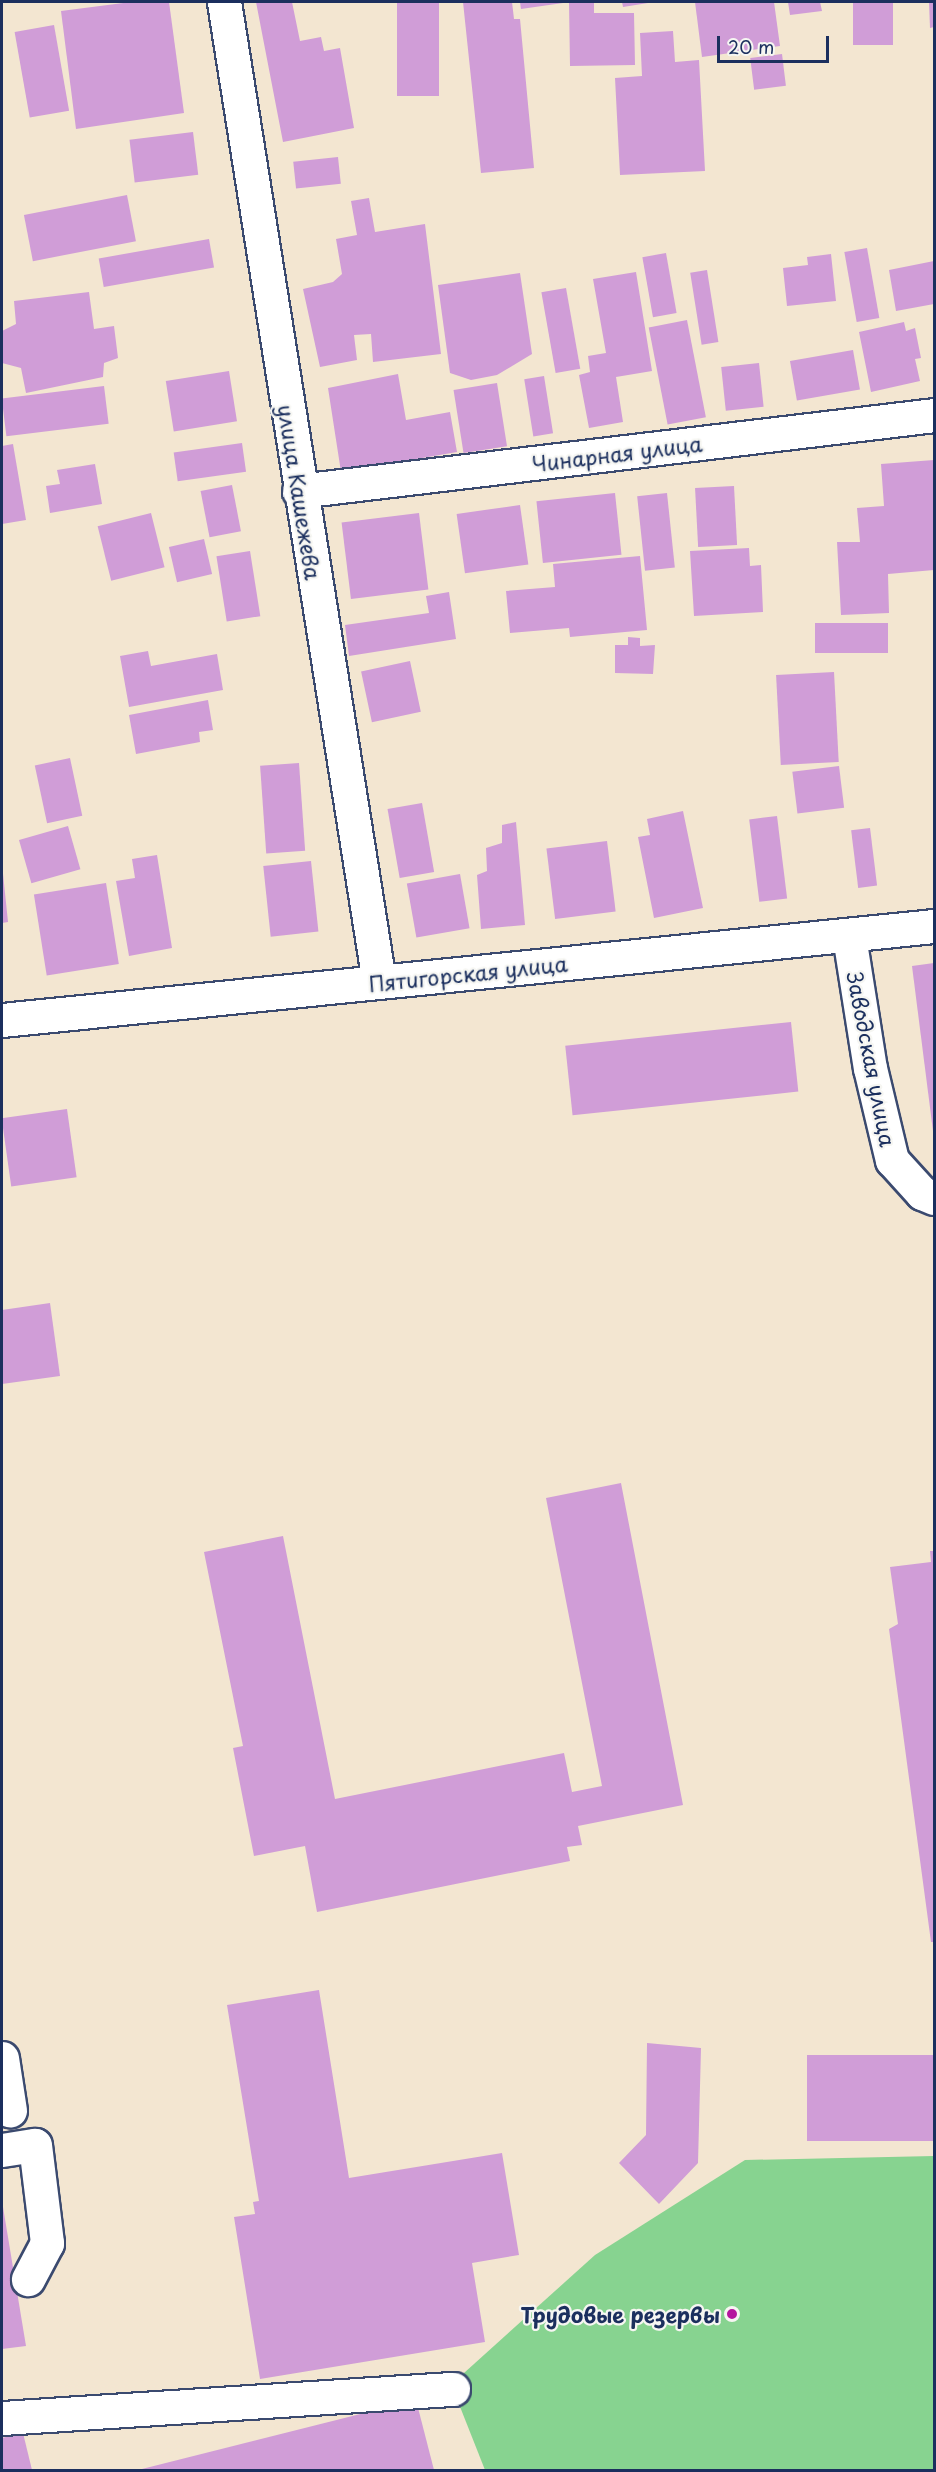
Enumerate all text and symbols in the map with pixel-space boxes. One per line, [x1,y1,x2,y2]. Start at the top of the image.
scale bar [720,24,832,62]
text: 20 m [728,33,774,60]
street label: улица Кашежева [274,402,326,582]
street label: Чинарная улица [530,430,704,476]
street label: Пятигорская улица [367,950,569,996]
street label: Заводская улица [843,969,901,1149]
place label: Трудовые резервы [520,2301,720,2327]
marker: Трудовые резервы [725,2307,739,2321]

